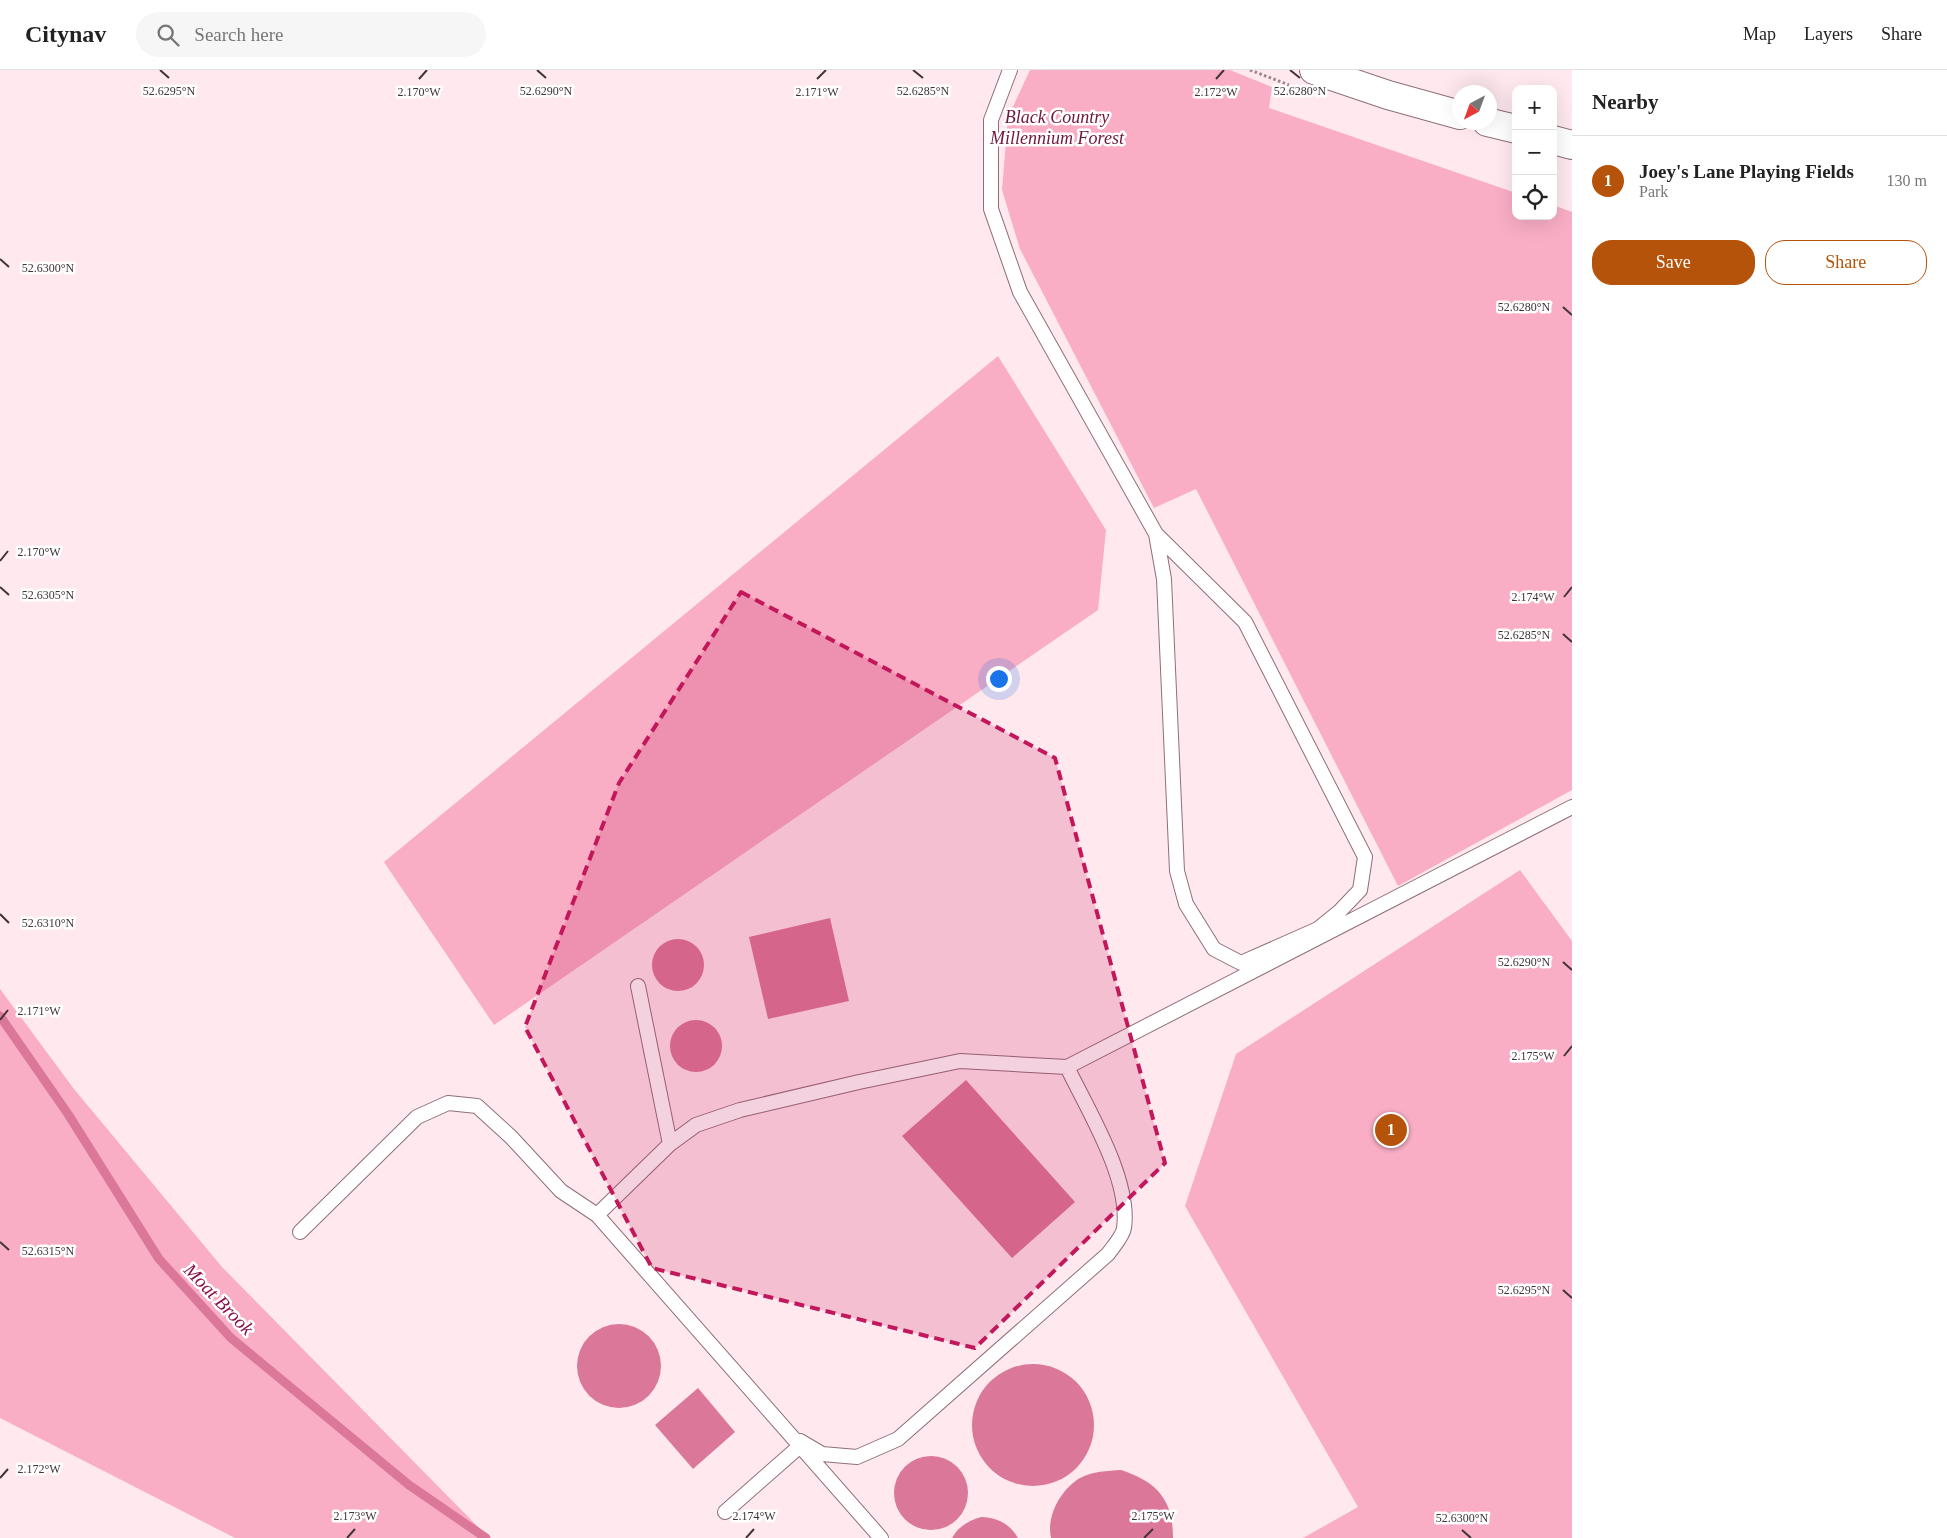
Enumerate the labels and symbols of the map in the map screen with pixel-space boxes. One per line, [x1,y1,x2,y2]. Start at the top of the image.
text: 52.6295°N [143,84,196,98]
text: 52.6290°N [520,84,573,98]
text: 52.6285°N [897,84,950,98]
text: 52.6280°N [1274,84,1327,98]
text: 2.170°W [397,85,441,99]
text: 2.171°W [795,85,839,99]
text: 2.172°W [1194,85,1238,99]
north arrow [1452,85,1497,130]
park label: Black Country Millennium Forest [989,107,1125,148]
text: 52.6300°N [22,261,75,275]
text: 52.6280°N [1498,300,1551,314]
text: 2.170°W [17,545,61,559]
text: 52.6305°N [22,588,75,602]
text: 2.174°W [1511,590,1555,604]
text: 52.6285°N [1498,628,1551,642]
your location [986,666,1012,692]
text: 52.6310°N [22,916,75,930]
text: 52.6290°N [1498,955,1551,969]
text: 2.171°W [17,1004,61,1018]
text: 2.175°W [1511,1049,1555,1063]
pin: 1 [1375,1111,1407,1149]
text: 52.6315°N [22,1244,75,1258]
water label: Moat Brook [179,1258,258,1339]
text: 52.6295°N [1498,1283,1551,1297]
text: 2.172°W [17,1462,61,1476]
text: 2.173°W [333,1509,377,1523]
text: 2.174°W [732,1509,776,1523]
text: 2.175°W [1131,1509,1175,1523]
text: 52.6300°N [1436,1511,1489,1525]

